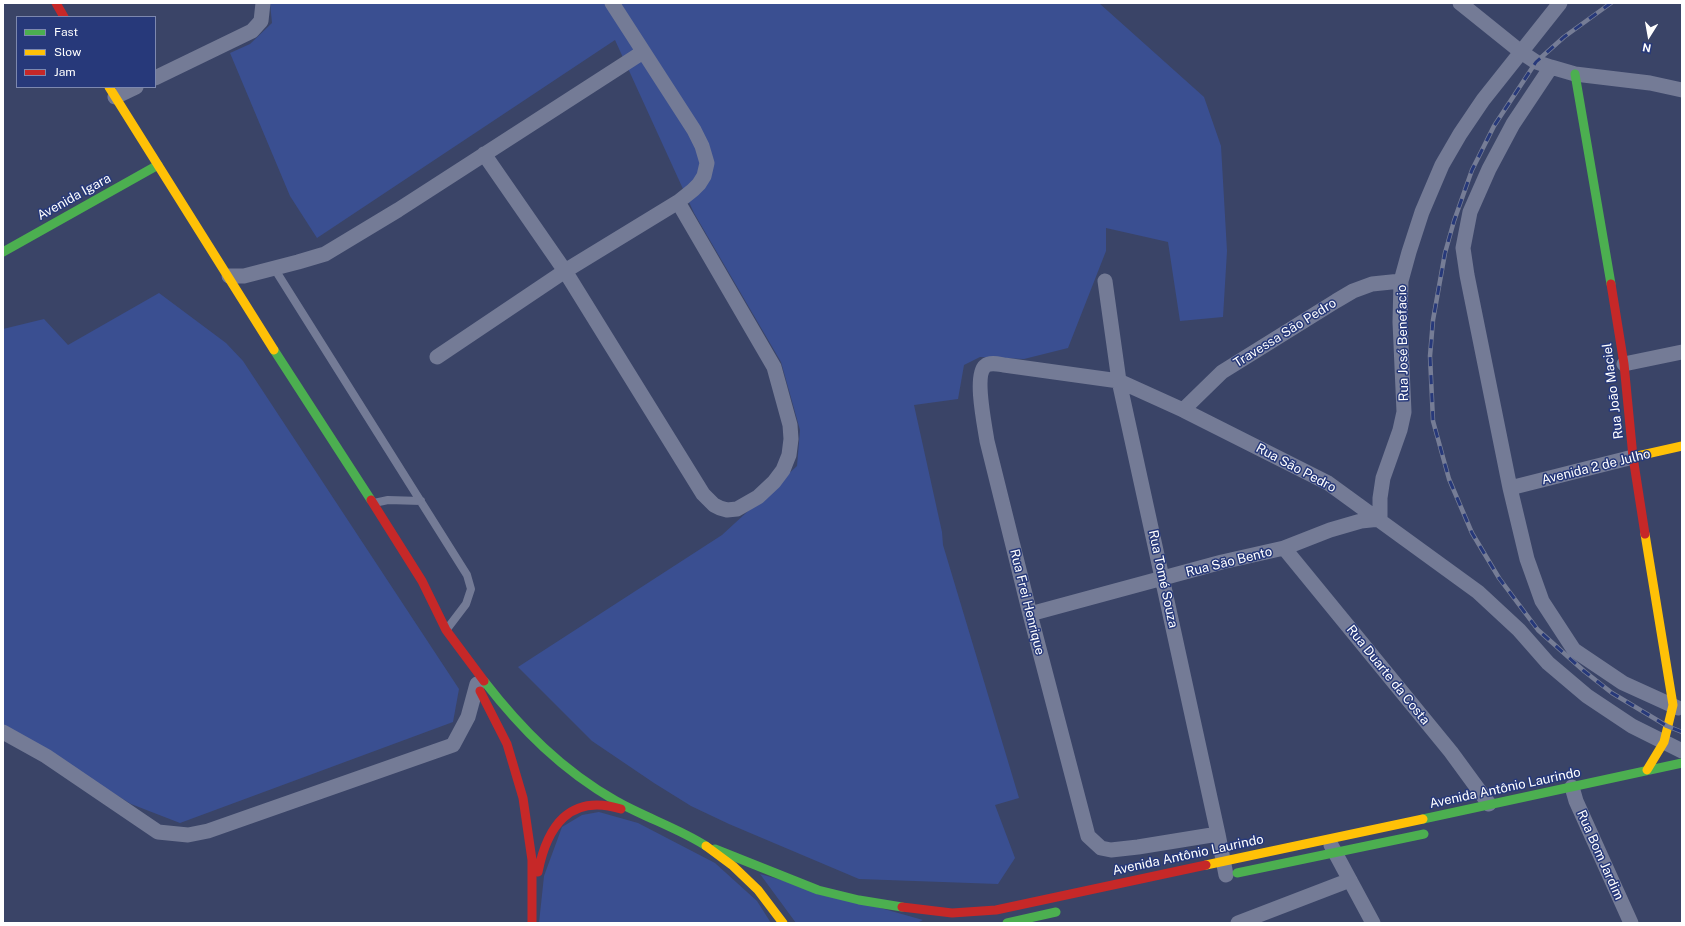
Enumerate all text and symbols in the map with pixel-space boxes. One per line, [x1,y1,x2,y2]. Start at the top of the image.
legend [16,16,156,88]
north arrow [1629,16,1669,56]
text: Fast [54,25,78,39]
text: N [1641,41,1652,54]
text: Slow [54,45,81,59]
text: Jam [54,65,76,79]
street label: Avenida Igara [34,170,114,224]
street label: Rua José Benefacio [1394,285,1412,401]
street label: Travessa São Pedro [1231,295,1339,371]
street label: Rua João Maciel [1599,342,1627,440]
street label: Rua São Pedro [1253,440,1339,496]
street label: Avenida 2 de Julho [1540,446,1652,488]
street label: Rua Tomé Souza [1145,529,1181,629]
street label: Rua São Bento [1184,544,1274,580]
street label: Rua Frei Henrique [1006,547,1048,657]
street label: Rua Duarte da Costa [1343,622,1433,728]
street label: Avenida Antônio Laurindo [1428,764,1582,812]
street label: Rua Bom Jardim [1573,808,1627,902]
street label: Avenida Antônio Laurindo [1111,831,1265,879]

